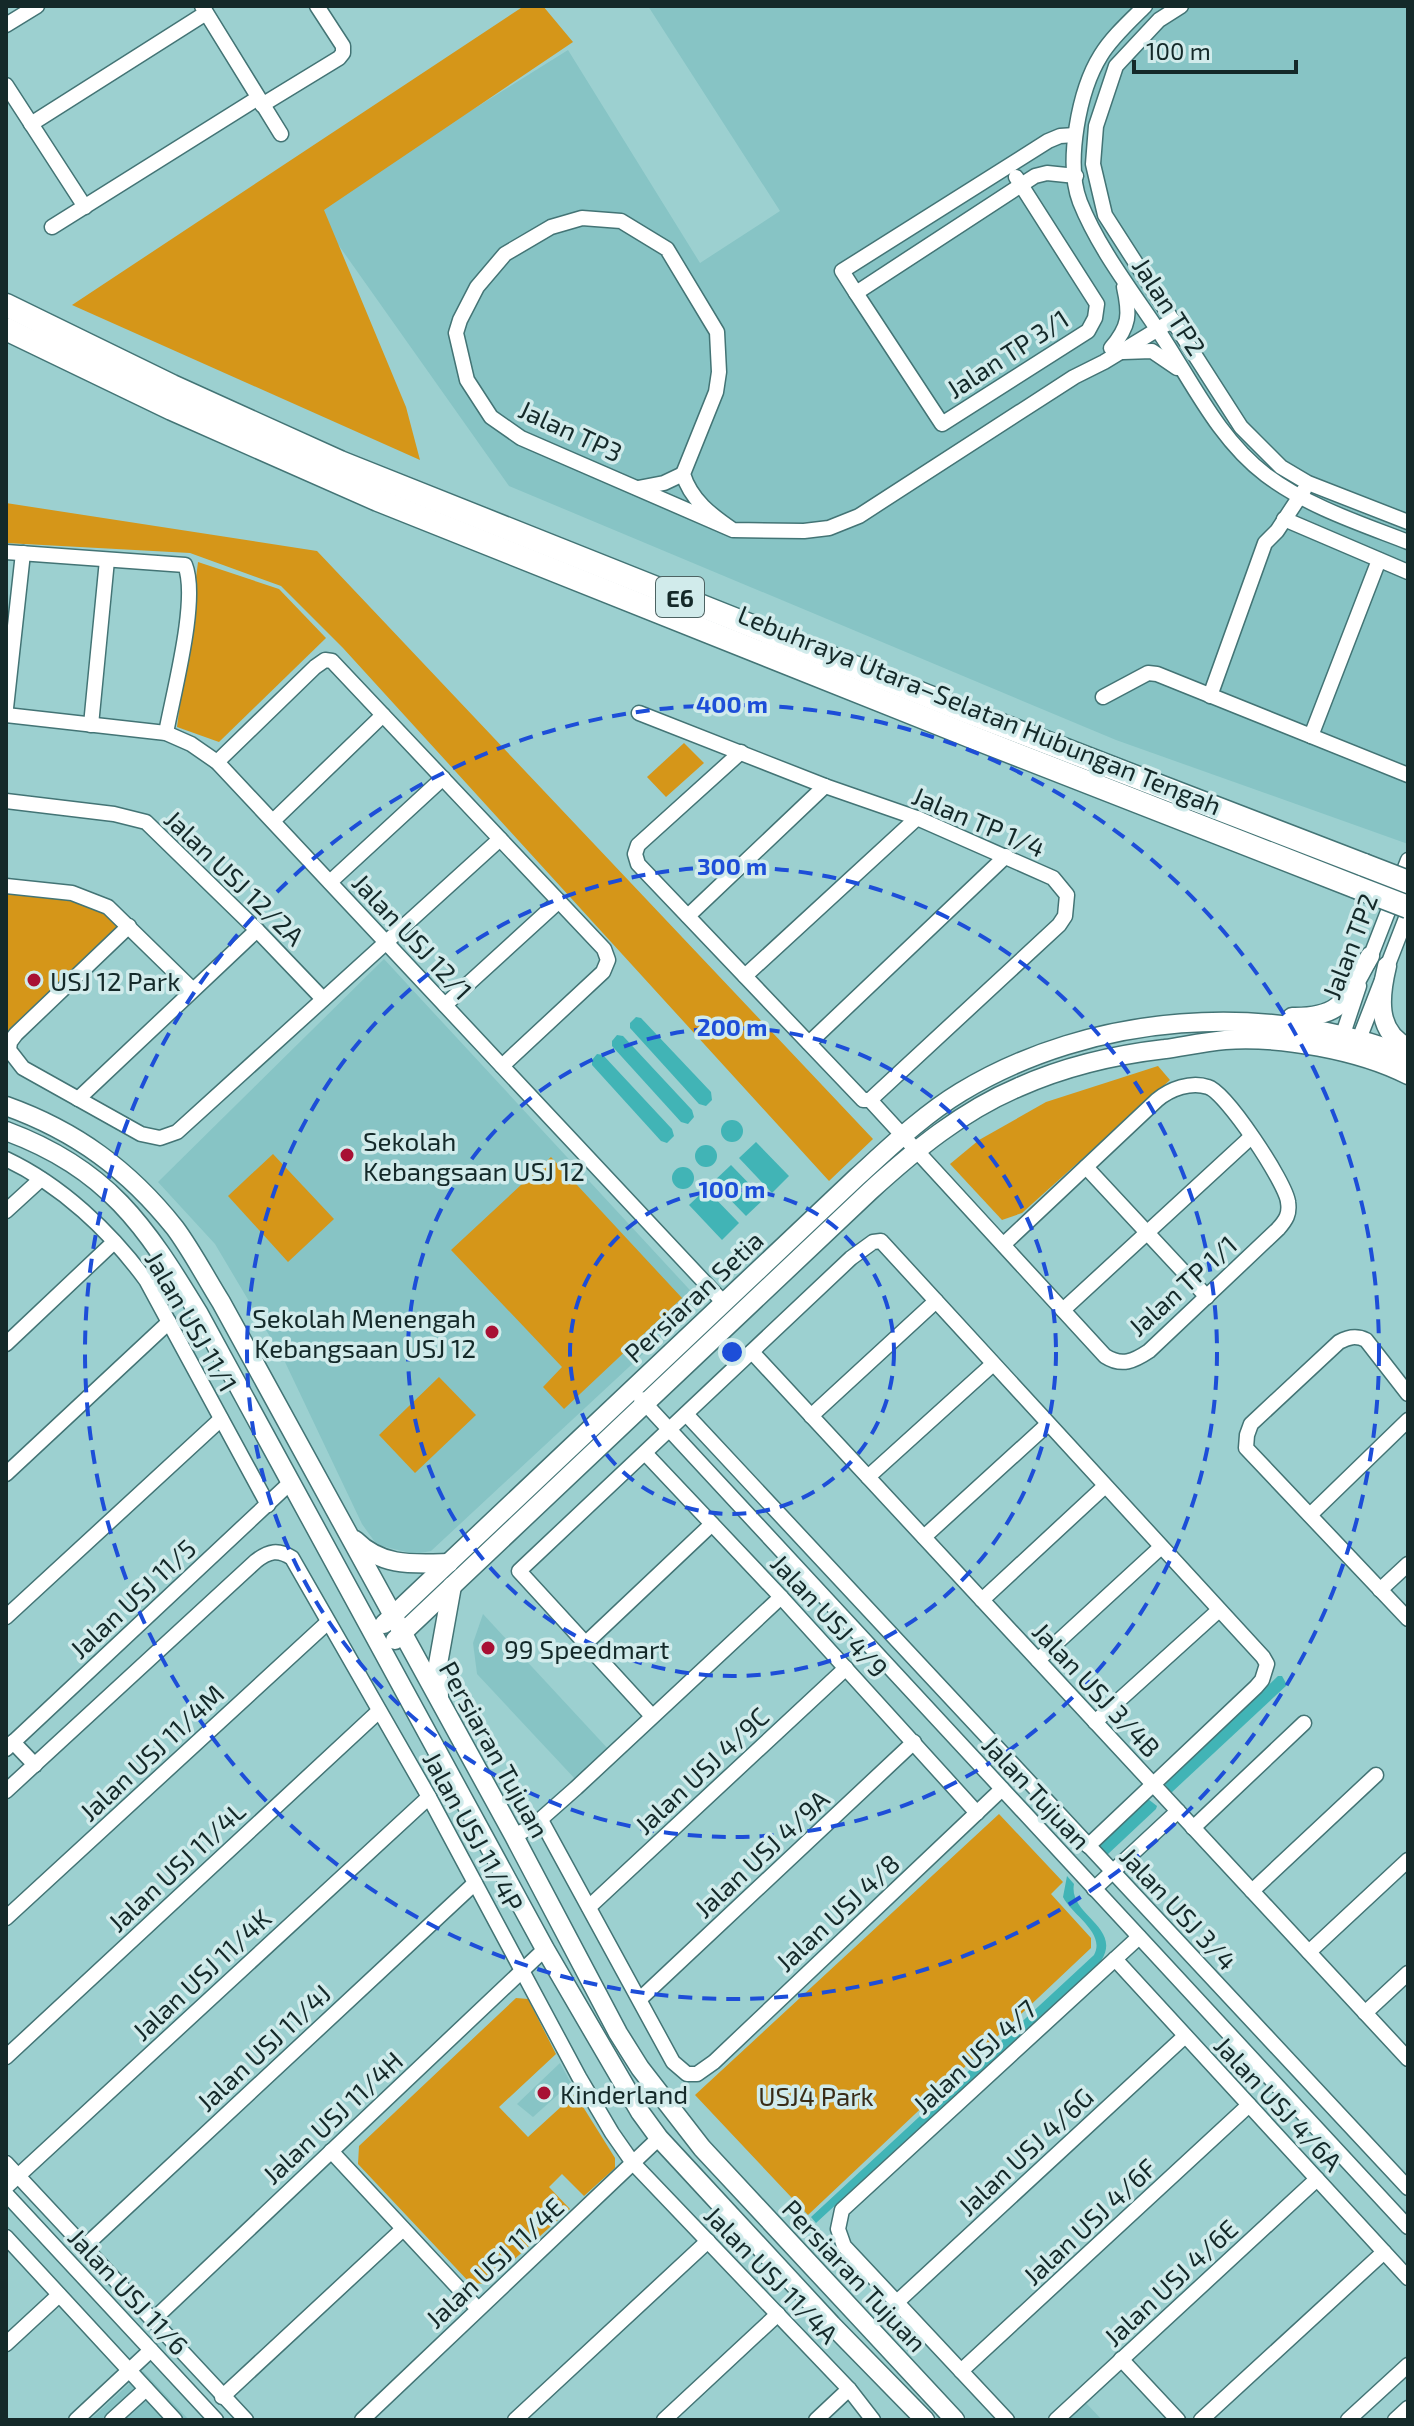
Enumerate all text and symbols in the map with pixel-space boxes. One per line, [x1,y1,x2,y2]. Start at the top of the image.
scale bar [1134,24,1296,74]
text: 100 m [1146,36,1211,65]
street label: Jalan TP2 [1127,251,1213,361]
street label: Jalan TP 3/1 [940,302,1074,404]
street label: Jalan TP3 [514,393,628,467]
road number: E6 [656,577,704,617]
street label: Lebuhraya Utara–Selatan Hubungan Tengah [734,598,1226,820]
text: 400 m [696,689,768,718]
street label: Jalan TP 1/4 [908,779,1050,863]
street label: Jalan USJ 12/2A [159,803,311,951]
text: 300 m [697,851,767,880]
street label: Jalan USJ 12/1 [347,866,479,1006]
street label: Jalan TP2 [1315,889,1383,1003]
place label: USJ 12 Park [50,965,180,996]
marker: USJ 12 Park [25,971,43,989]
text: 200 m [697,1012,767,1041]
place label: Sekolah Kebangsaan USJ 12 [363,1125,585,1186]
marker: Sekolah Kebangsaan USJ 12 [338,1146,356,1164]
text: 100 m [699,1174,765,1203]
street label: Persiaran Setia [617,1224,769,1368]
street label: Jalan TP 1/1 [1121,1228,1243,1342]
street label: Jalan USJ 11/1 [139,1245,245,1397]
place label: Sekolah Menengah Kebangsaan USJ 12 [252,1302,476,1363]
marker: Sekolah Menengah Kebangsaan USJ 12 [483,1323,501,1341]
centre of rings [718,1338,746,1366]
street label: Jalan USJ 11/5 [63,1532,201,1664]
street label: Jalan USJ 4/9 [765,1547,895,1683]
street label: Jalan USJ 3/4B [1027,1615,1167,1763]
place label: 99 Speedmart [504,1633,670,1664]
marker: 99 Speedmart [479,1639,497,1657]
street label: Persiaran Tujuan [434,1655,556,1843]
street label: Jalan USJ 11/4M [73,1677,229,1827]
street label: Jalan USJ 4/9C [628,1700,774,1840]
street label: Jalan Tujuan [977,1729,1097,1855]
street label: Jalan USJ 11/4P [417,1746,531,1916]
street label: Jalan USJ 4/9A [687,1783,835,1923]
street label: Jalan USJ 11/4L [101,1795,251,1937]
street label: Jalan USJ 3/4 [1114,1840,1244,1976]
street label: Jalan USJ 4/8 [769,1847,905,1977]
street label: Jalan USJ 11/4K [125,1902,277,2046]
street label: Jalan USJ 11/4J [190,1977,336,2117]
street label: Jalan USJ 4/7 [906,1993,1042,2119]
street label: Jalan USJ 4/6A [1209,2029,1349,2177]
street label: Jalan USJ 11/4H [256,2044,408,2190]
place label: Kinderland [560,2078,688,2109]
park label: USJ4 Park [758,2080,874,2111]
street label: Jalan USJ 4/6G [951,2081,1099,2221]
marker: Kinderland [535,2084,553,2102]
street label: Jalan USJ 4/6F [1016,2151,1162,2291]
street label: Jalan USJ 11/4E [419,2190,569,2334]
street label: Persiaran Tujuan [777,2192,933,2358]
street label: Jalan USJ 11/4A [699,2199,845,2349]
street label: Jalan USJ 4/6E [1097,2212,1243,2352]
street label: Jalan USJ 11/6 [63,2221,195,2361]

